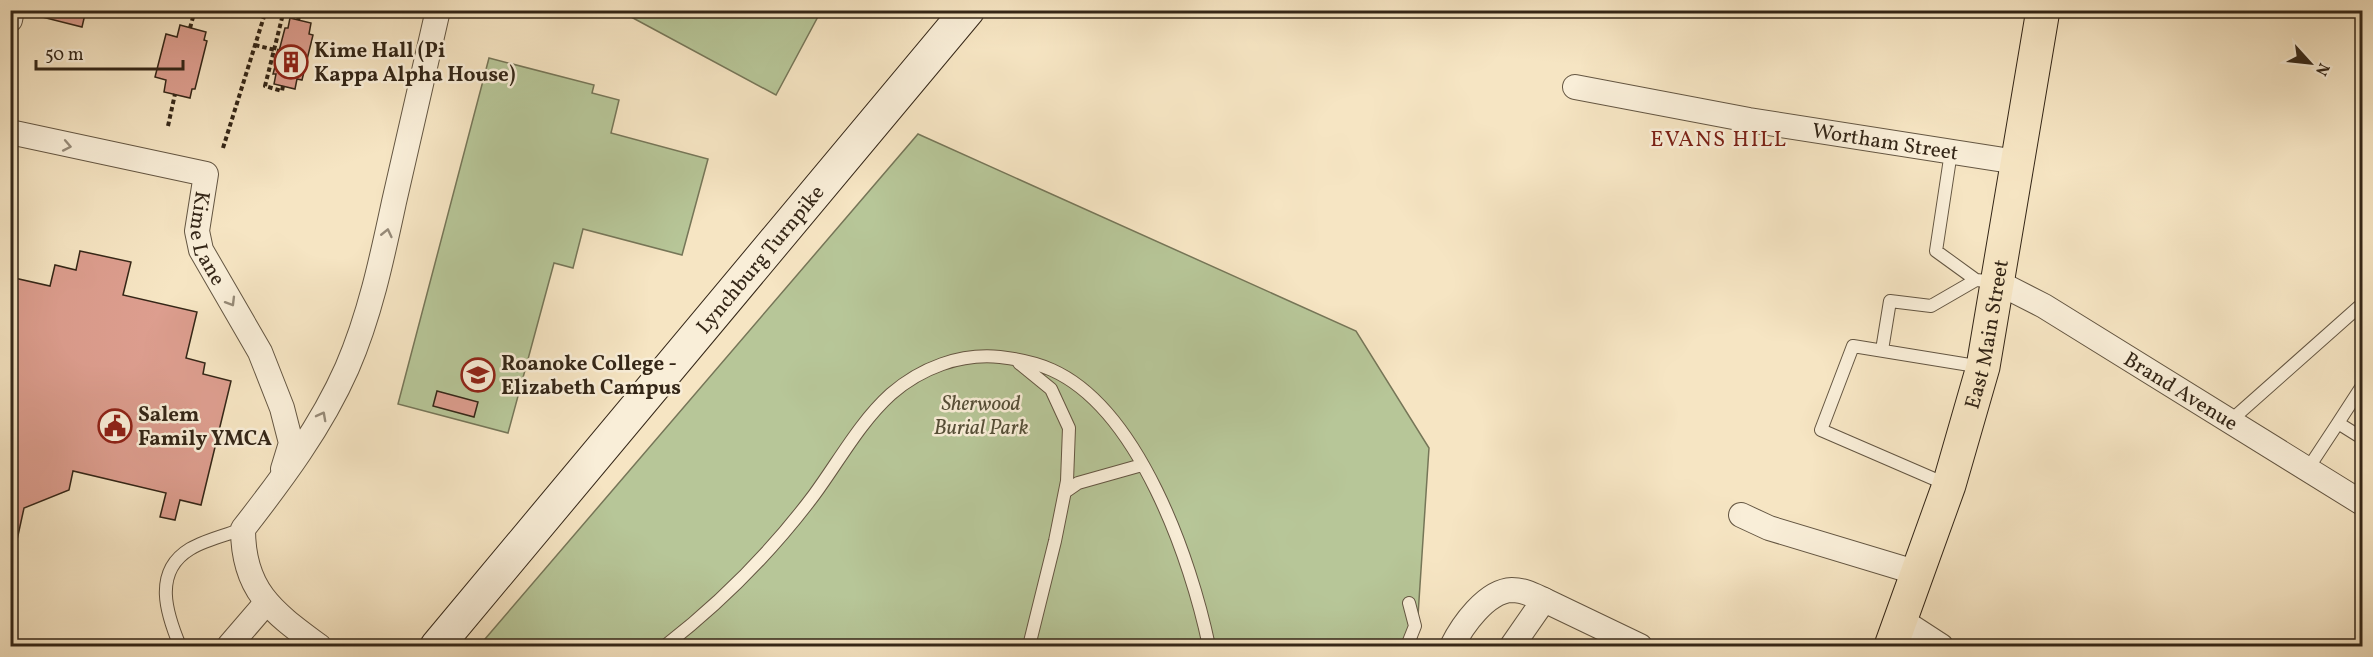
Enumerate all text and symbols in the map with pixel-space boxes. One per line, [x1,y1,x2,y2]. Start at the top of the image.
scale bar [36,33,183,71]
north arrow [2280,33,2340,93]
place label: Kime Hall (Pi Kappa Alpha House) [314,37,516,90]
text: 50 m [45,43,84,68]
building icon: Kime Hall (Pi Kappa Alpha House) [273,44,309,80]
text: N [2309,59,2334,79]
street label: Wortham Street [1810,117,1960,169]
district label: EVANS HILL [1650,125,1788,156]
one-way arrow [62,139,72,152]
street label: Lynchburg Turnpike [690,179,832,341]
street label: Kime Lane [181,189,232,291]
one-way arrow [380,228,393,238]
street label: East Main Street [1959,257,2017,413]
one-way arrow [224,296,235,306]
street label: Brand Avenue [2117,346,2243,439]
place label: Roanoke College - Elizabeth Campus [501,350,681,403]
school or university icon: Roanoke College - Elizabeth Campus [460,357,496,393]
park label: Sherwood Burial Park [934,390,1029,443]
place label: Salem Family YMCA [138,401,272,454]
public building icon: Salem Family YMCA [97,408,133,444]
one-way arrow [315,411,326,422]

